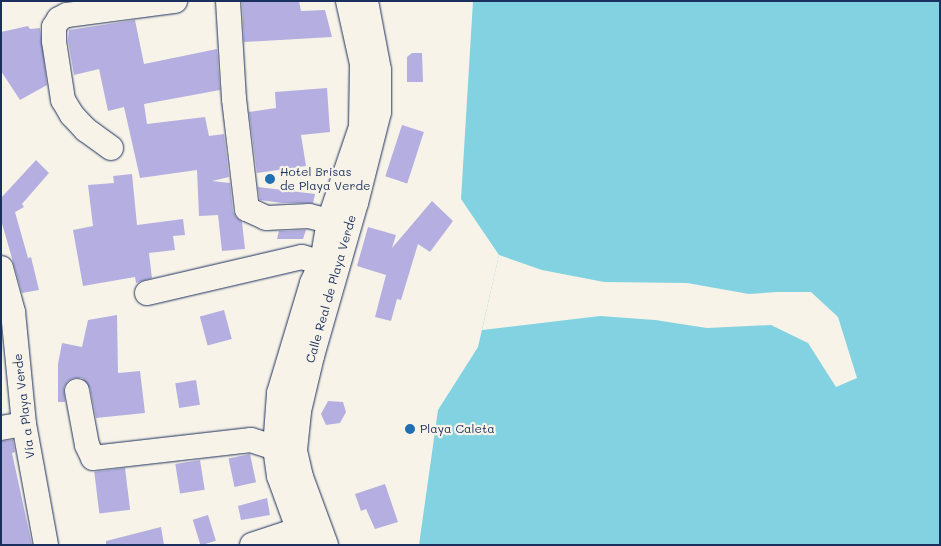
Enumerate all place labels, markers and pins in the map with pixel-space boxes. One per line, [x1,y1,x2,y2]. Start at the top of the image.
place label: Hotel Brisas de Playa Verde [280,165,370,193]
marker: Hotel Brisas de Playa Verde [264,173,276,185]
place label: Playa Caleta [420,422,495,436]
marker: Playa Caleta [404,423,416,435]

